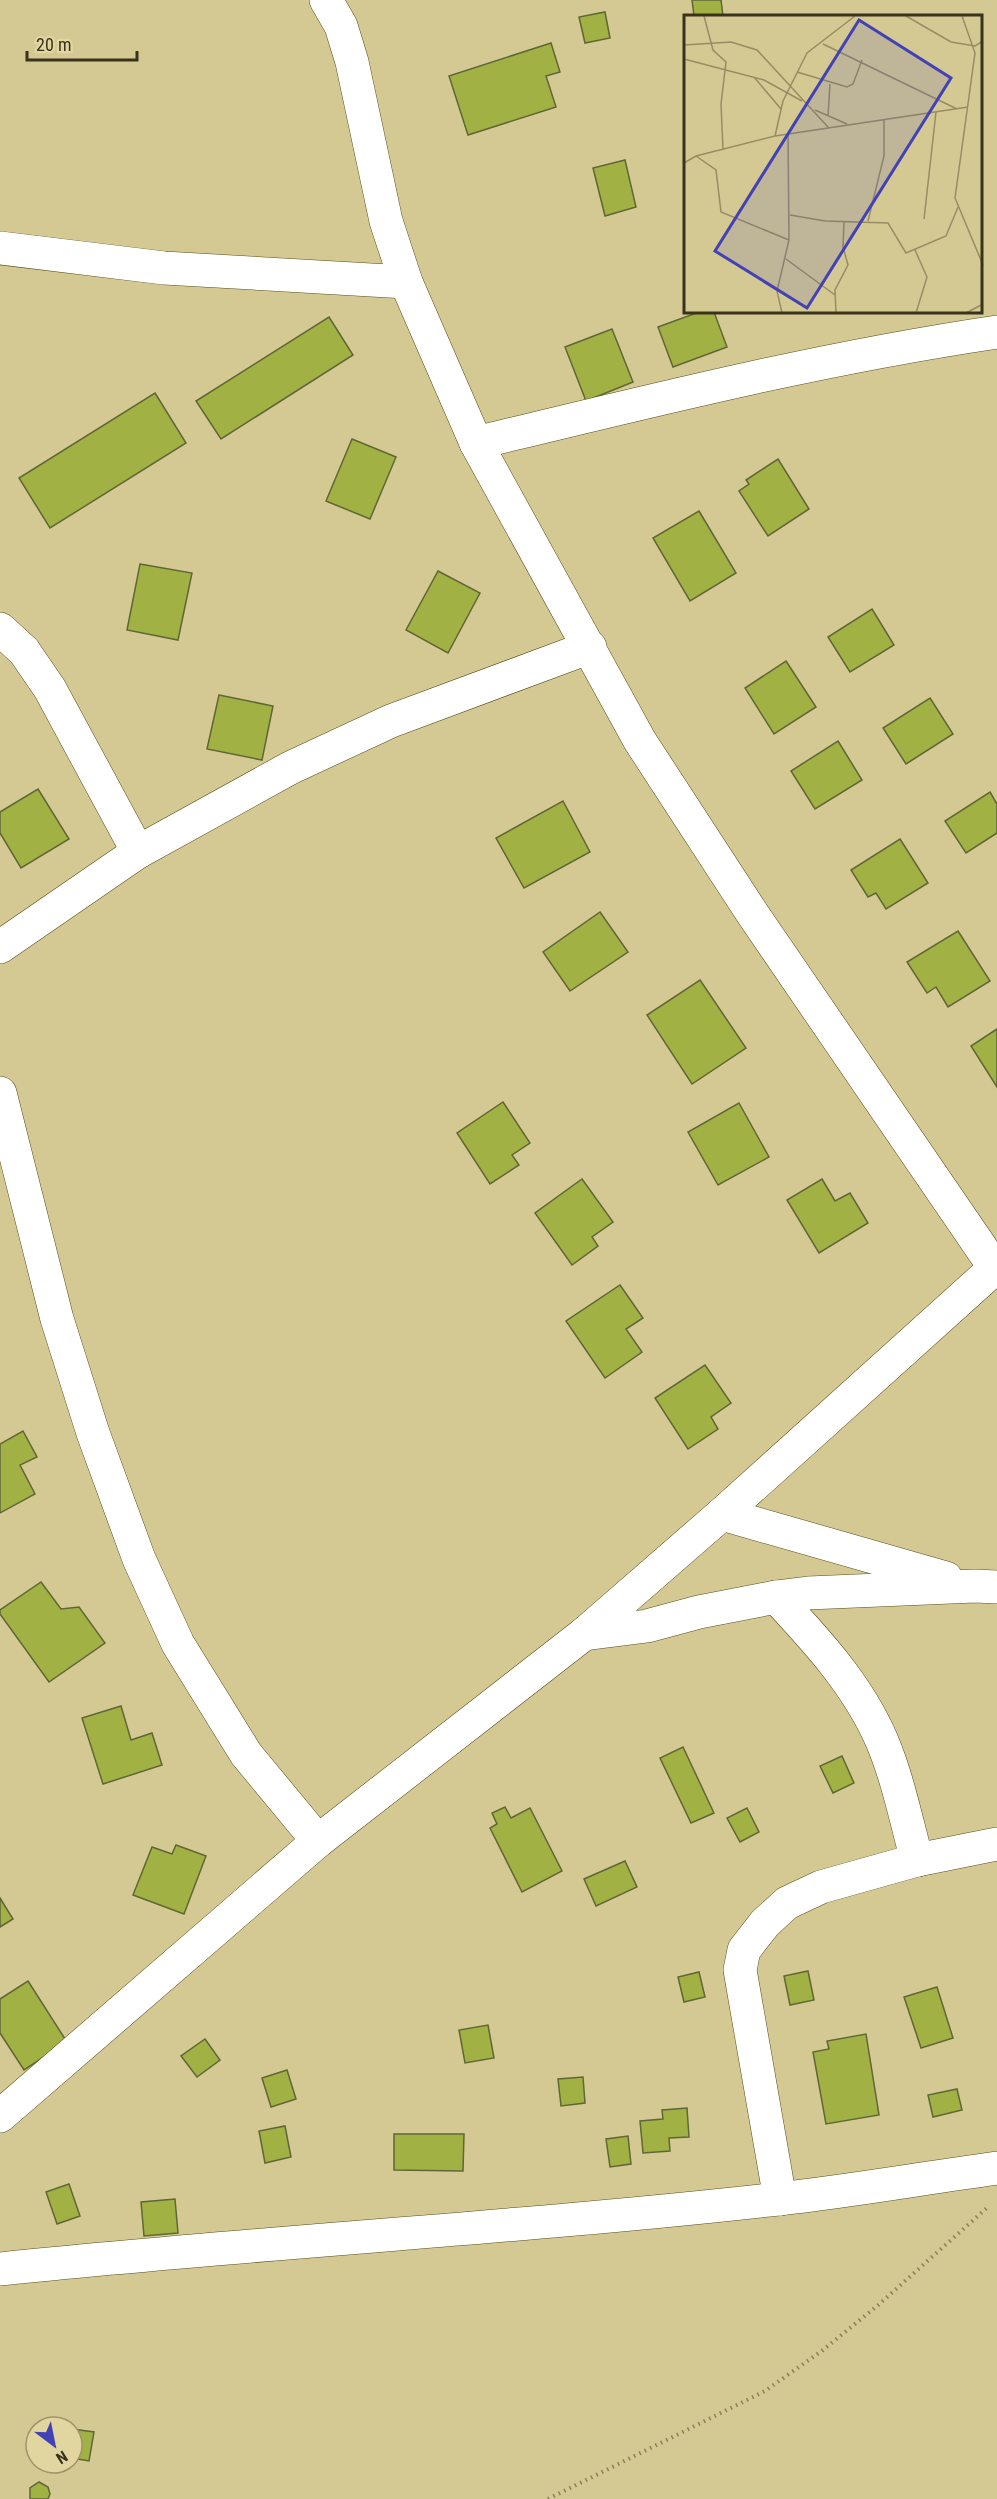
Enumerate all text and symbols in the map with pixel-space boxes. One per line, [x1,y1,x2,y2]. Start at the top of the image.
inset map [684,15,982,314]
scale bar [27,24,136,62]
text: 20 m [36,34,71,55]
north arrow [24,2415,84,2475]
text: N [52,2447,71,2468]

